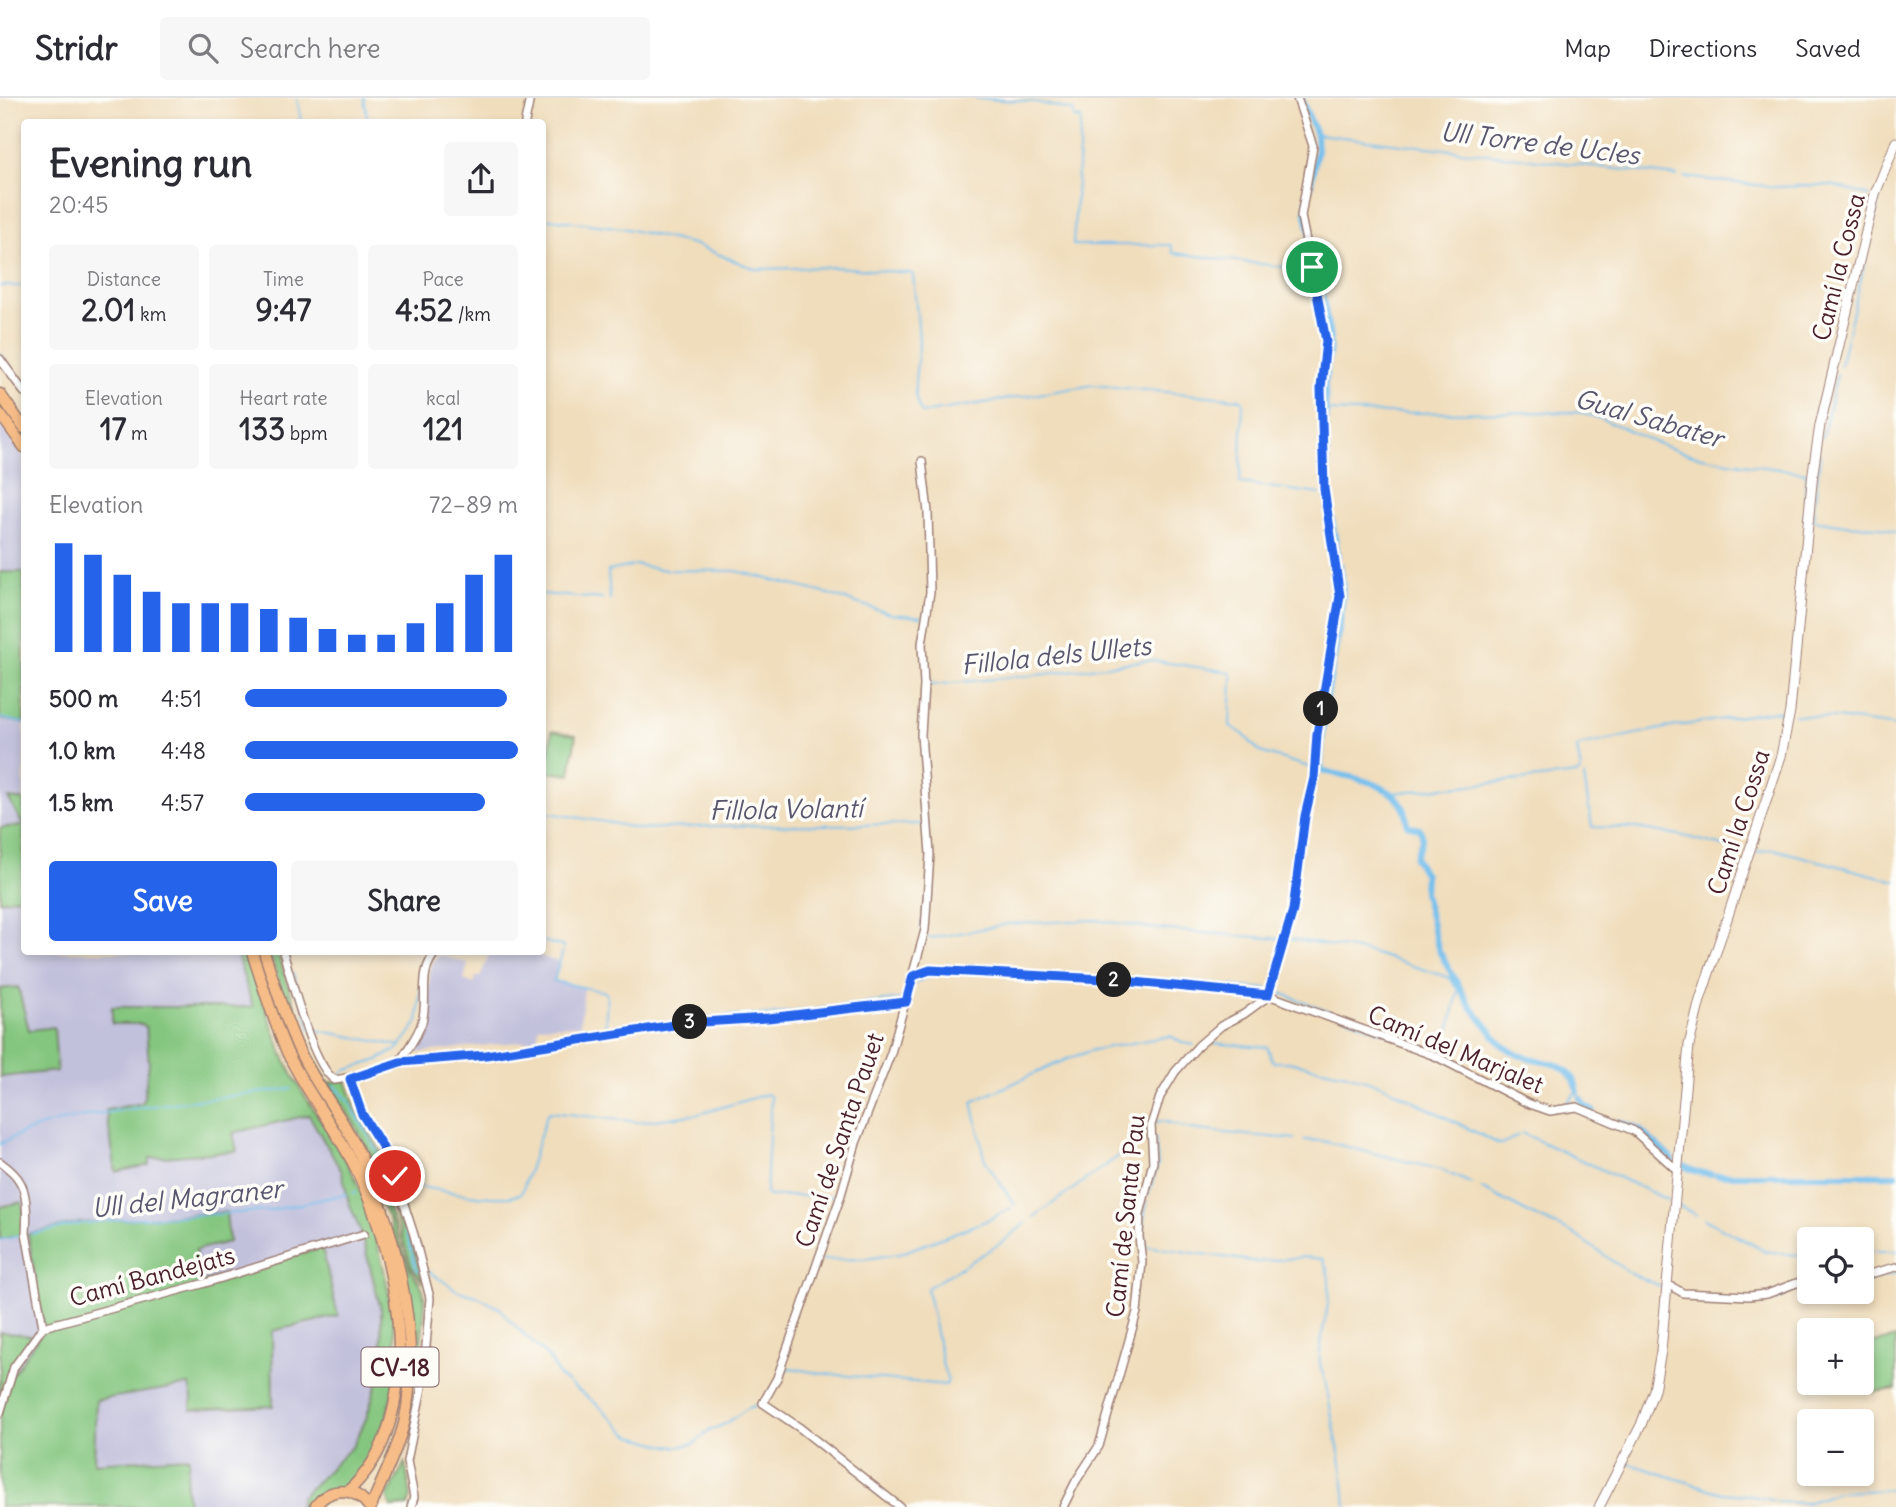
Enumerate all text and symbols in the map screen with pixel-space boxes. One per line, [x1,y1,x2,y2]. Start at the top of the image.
search box [160,17,650,80]
text: Stridr [35,27,118,69]
icon: search [184,29,222,67]
text: Search here [240,32,381,65]
text: Map [1564,33,1611,63]
text: Directions [1649,33,1757,63]
text: Saved [1795,33,1861,63]
water label: Ull Torre de Ucles [1439,114,1644,172]
text: Evening run [49,140,252,187]
button: share [444,142,518,216]
text: 20:45 [49,190,108,219]
street label: Camí la Cossa [1805,190,1871,344]
pin [1282,237,1342,297]
icon: arrive [1293,248,1331,286]
text: Distance [87,267,161,291]
text: Time [263,267,304,291]
text: Pace [423,267,464,291]
text: 2.01 [81,291,136,329]
text: 9:47 [256,291,311,329]
text: 4:52 [395,291,453,329]
text: km [136,302,166,326]
text: /km [453,302,491,326]
water label: Gual Sabater [1571,381,1730,456]
text: Elevation [85,386,163,410]
text: Heart rate [239,386,328,410]
text: kcal [426,386,460,410]
text: 17 [100,410,127,448]
text: 133 [239,410,285,448]
text: 121 [423,410,463,448]
text: m [127,421,148,445]
text: bpm [285,421,328,445]
text: Elevation [49,490,143,519]
text: 72–89 m [429,490,518,519]
water label: Fillola dels Ullets [960,628,1155,681]
text: 500 m [49,684,118,713]
text: 4:51 [161,684,202,713]
pin: 1 [1304,692,1338,726]
text: 1 [1317,696,1324,720]
text: 1.0 km [49,736,115,765]
text: 4:48 [161,736,206,765]
street label: Camí la Cossa [1700,746,1776,898]
text: 1.5 km [49,788,114,817]
text: 4:57 [161,788,204,817]
water label: Fillola Volantí [709,791,867,827]
button: Save [49,861,277,941]
button: Share [291,861,518,941]
pin: 2 [1096,962,1132,998]
text: 2 [1108,967,1119,991]
street label: Camí del Marjalet [1364,999,1548,1099]
pin: 3 [672,1004,708,1040]
text: 3 [684,1009,695,1033]
street label: Camí de Santa Pauet [788,1029,890,1251]
street label: Camí de Santa Pau [1099,1113,1151,1319]
pin [365,1146,425,1206]
icon: check [376,1157,414,1195]
water label: Ull del Magraner [90,1171,287,1224]
map controls [1797,1227,1874,1486]
button: locate [1797,1227,1874,1304]
street label: Camí Bandejats [66,1240,238,1312]
button: + [1797,1318,1874,1395]
road number: CV-18 [362,1348,438,1386]
button: − [1797,1409,1874,1486]

